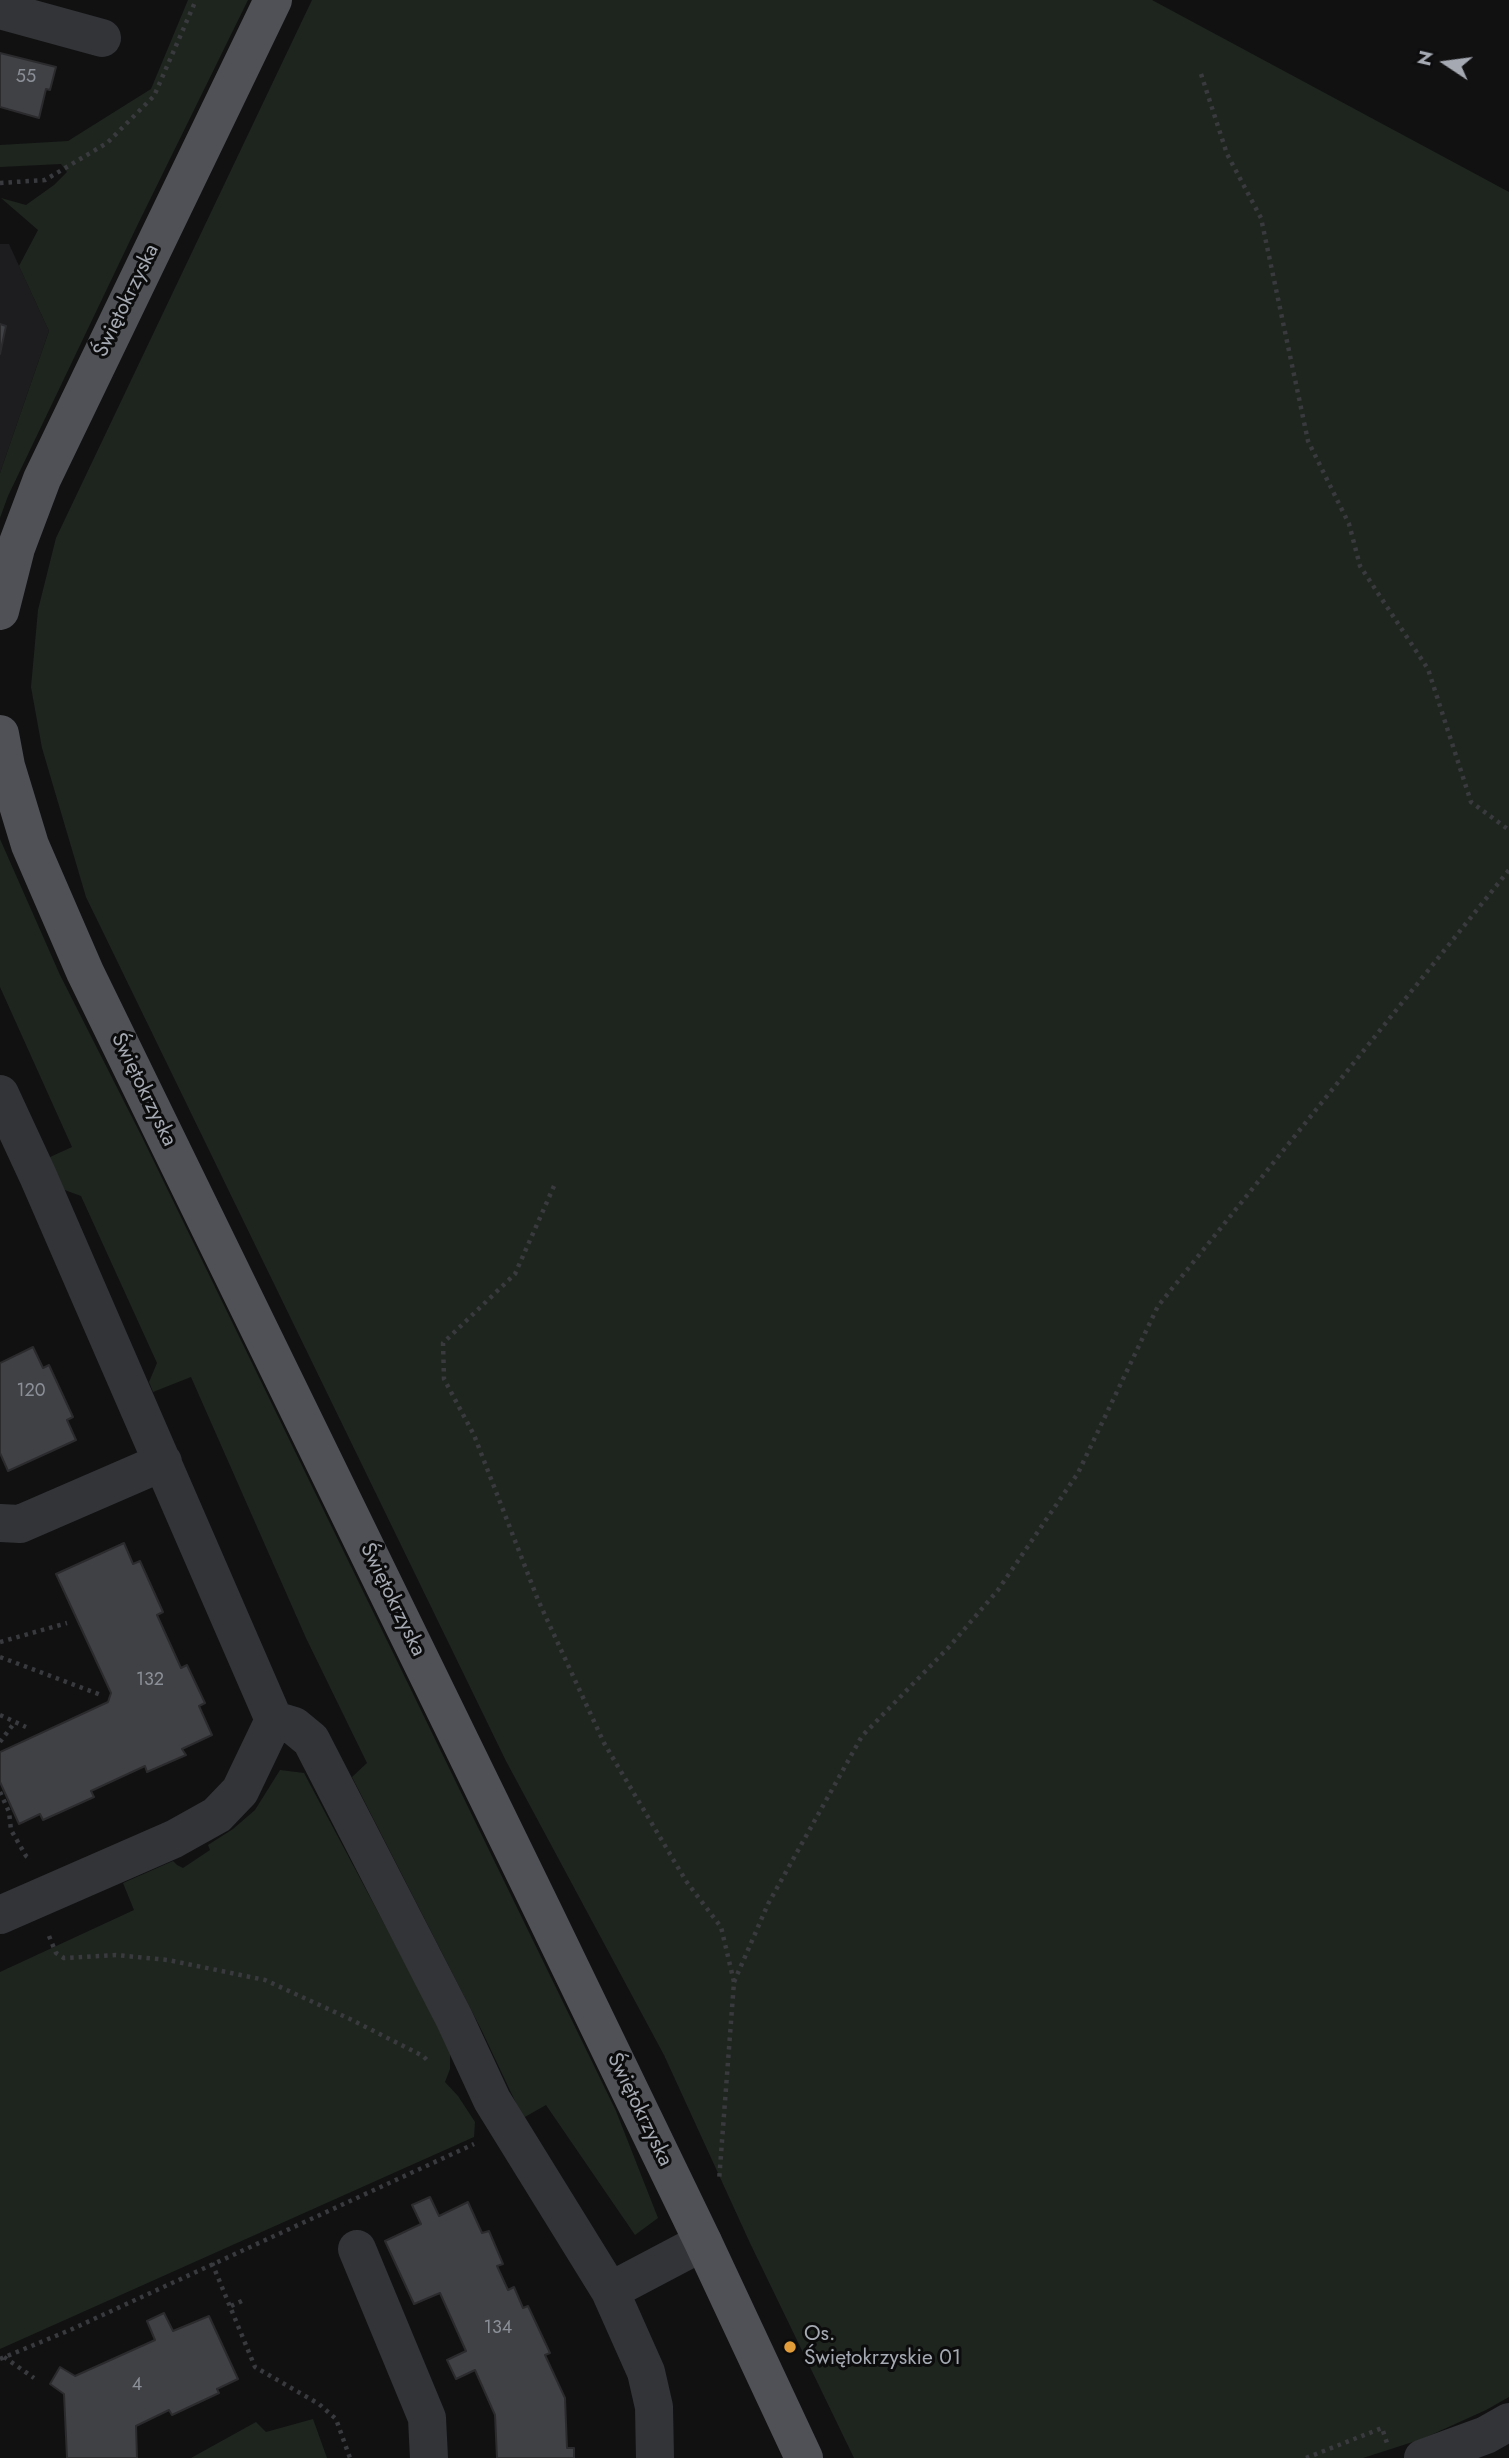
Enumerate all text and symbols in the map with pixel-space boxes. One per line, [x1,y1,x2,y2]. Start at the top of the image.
north arrow [1411,28,1481,98]
text: N [1410,48,1440,69]
house number: 55 [16,67,36,89]
street label: Świętokrzyska [89,240,165,362]
street label: Świętokrzyska [105,1029,181,1151]
house number: 120 [16,1381,46,1403]
street label: Świętokrzyska [354,1539,430,1661]
house number: 132 [136,1670,164,1692]
street label: Świętokrzyska [601,2049,677,2171]
house number: 134 [484,2318,512,2340]
place label: Os. Świętokrzyskie 01 [804,2322,961,2372]
marker: Os. Świętokrzyskie 01 [782,2339,798,2355]
house number: 4 [132,2375,142,2397]

